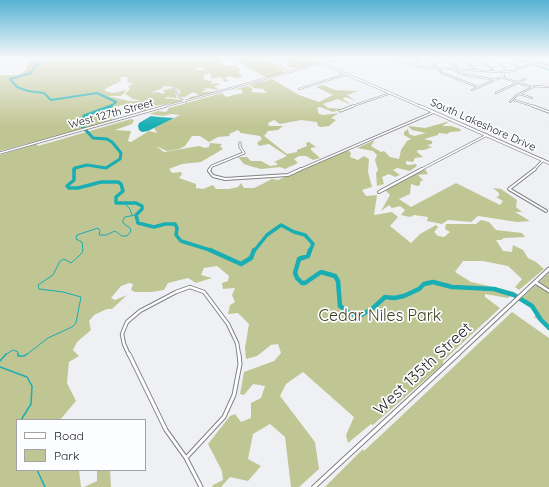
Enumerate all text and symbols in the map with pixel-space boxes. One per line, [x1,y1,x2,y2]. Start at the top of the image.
street label: West 127th Street [67,96,155,132]
street label: South Lakeshore Drive [428,96,538,154]
park label: Cedar Niles Park [319,306,441,326]
street label: West 135th Street [370,319,476,419]
legend [16,419,146,471]
text: Road [54,428,84,443]
text: Park [54,448,79,463]

